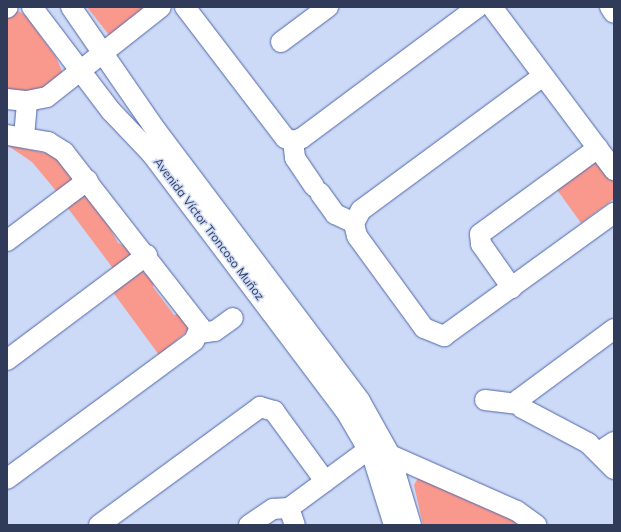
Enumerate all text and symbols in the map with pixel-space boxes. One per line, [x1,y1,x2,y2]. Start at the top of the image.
street label: Avenida Víctor Troncoso Muñoz [151,155,267,303]

